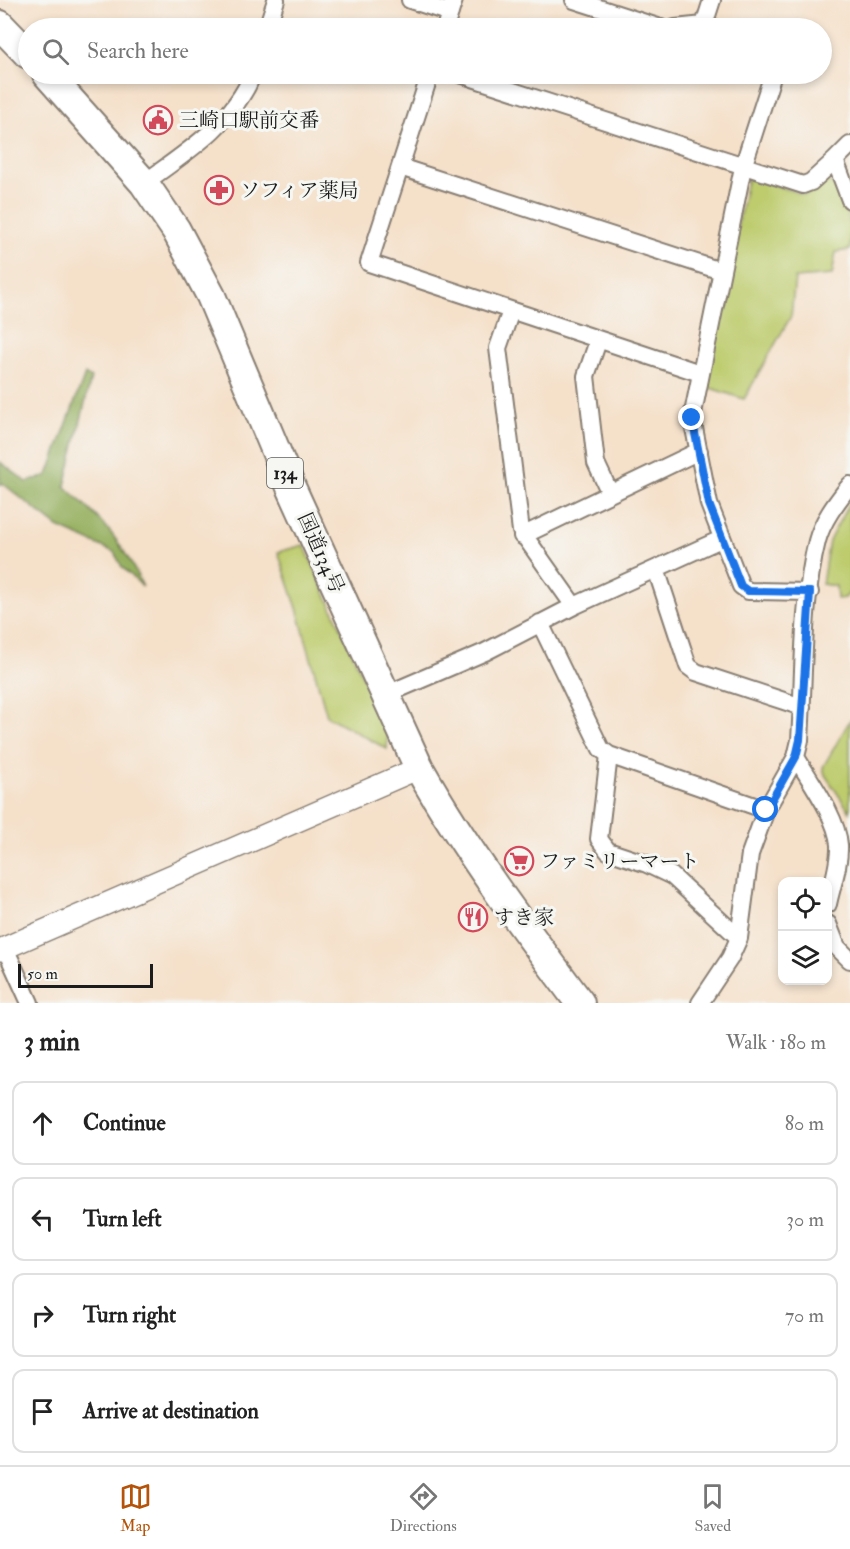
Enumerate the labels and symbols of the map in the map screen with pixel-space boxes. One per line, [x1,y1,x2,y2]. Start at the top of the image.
public building icon: 三崎口駅前交番 [142,104,174,136]
place label: 三崎口駅前交番 [179,108,319,133]
pharmacy icon: ソフィア薬局 [203,174,235,206]
place label: ソフィア薬局 [240,178,358,203]
route end [678,404,704,430]
road number: 134 [267,458,303,488]
street label: 国道134号 [292,509,350,597]
route start [752,796,778,822]
supermarket icon: ファミリーマート [503,845,535,877]
place label: ファミリーマート [540,849,700,874]
restaurant icon: すき家 [457,901,489,933]
place label: すき家 [494,905,554,930]
scale bar [18,961,153,989]

